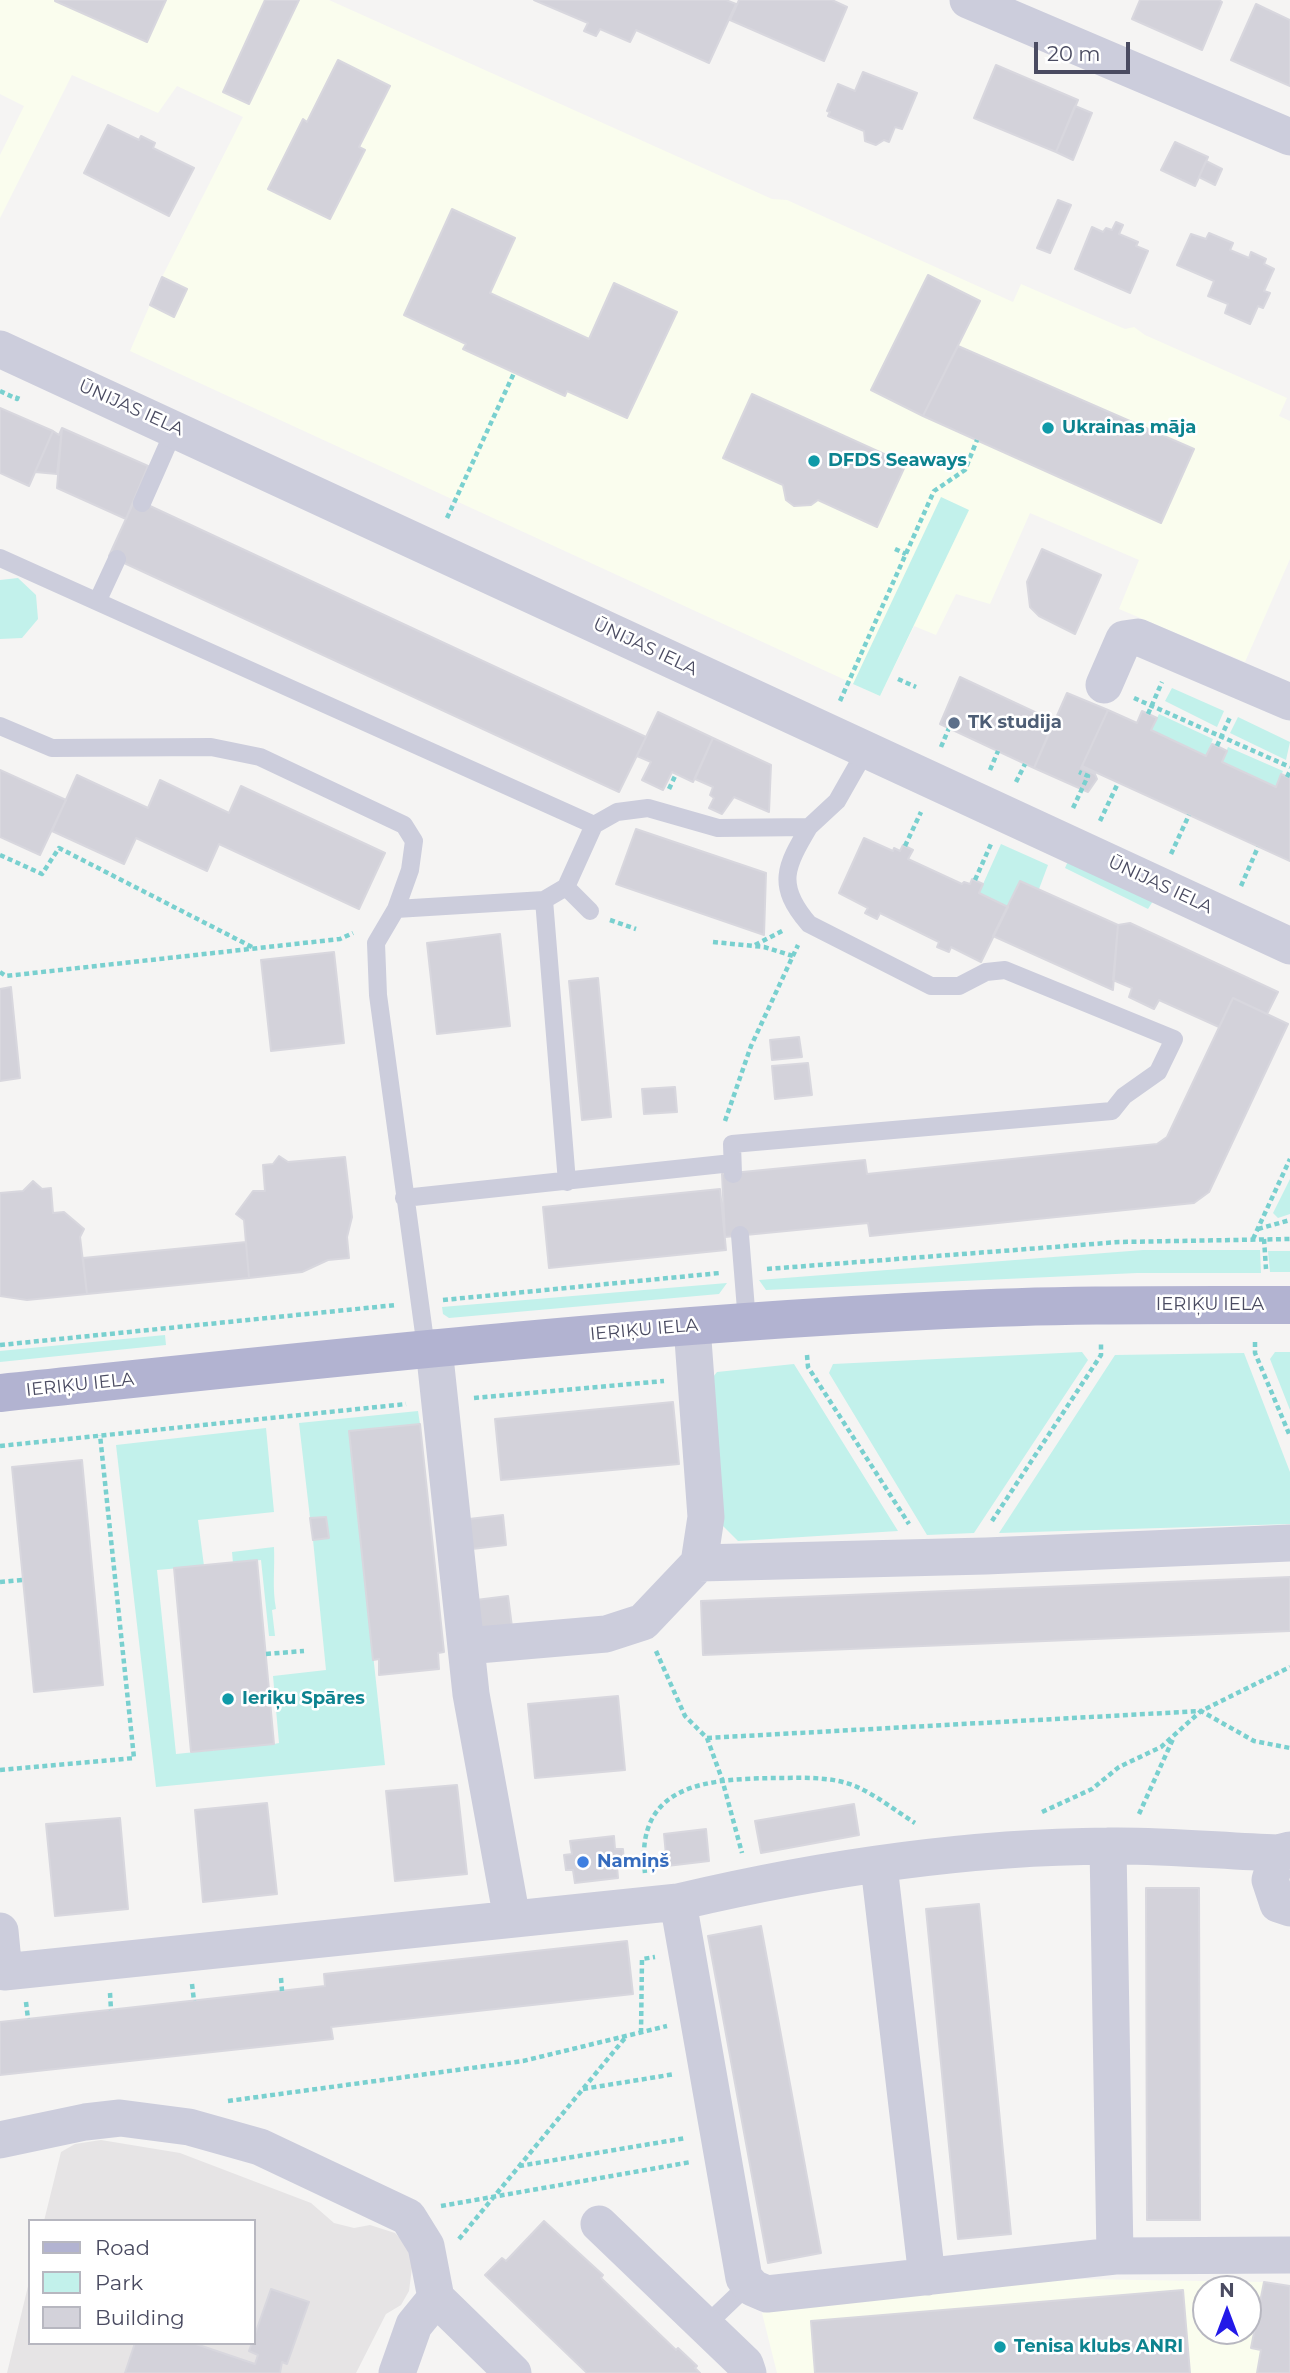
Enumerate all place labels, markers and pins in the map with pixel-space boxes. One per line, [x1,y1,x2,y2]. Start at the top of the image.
place label: Ukrainas māja [1062,417,1196,439]
marker: Ukrainas māja [1040,420,1056,436]
place label: DFDS Seaways [828,450,967,472]
marker: DFDS Seaways [806,453,822,469]
place label: TK studija [968,712,1062,734]
marker: TK studija [946,715,962,731]
place label: Ieriķu Spāres [242,1688,365,1710]
marker: Ieriķu Spāres [220,1691,236,1707]
place label: Namiņš [597,1851,669,1873]
marker: Namiņš [575,1854,591,1870]
place label: Tenisa klubs ANRI [1014,2336,1183,2358]
marker: Tenisa klubs ANRI [992,2339,1008,2355]

